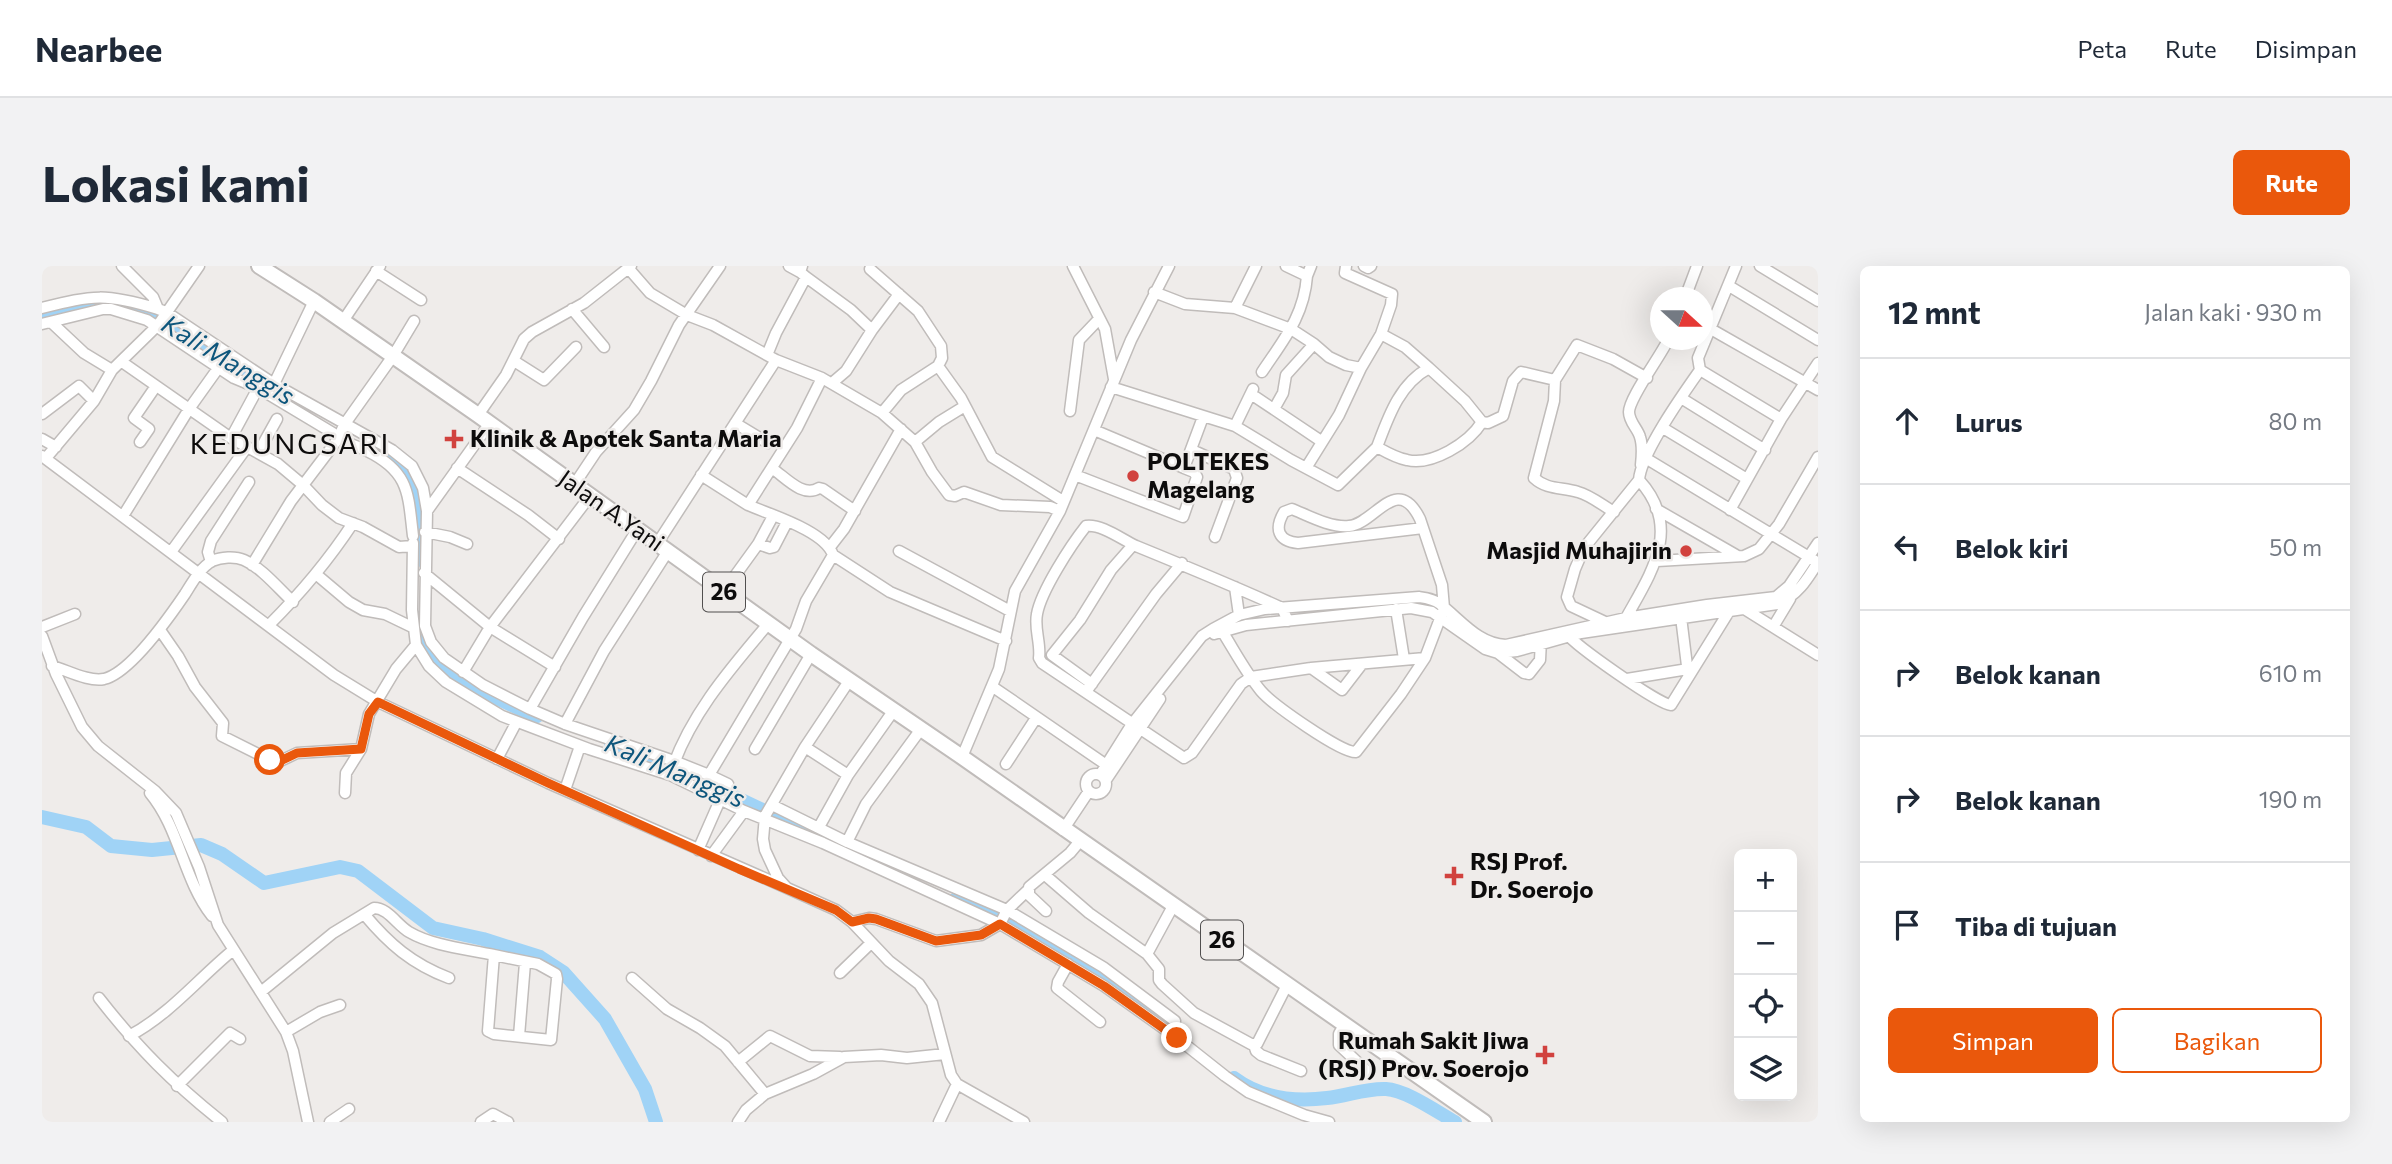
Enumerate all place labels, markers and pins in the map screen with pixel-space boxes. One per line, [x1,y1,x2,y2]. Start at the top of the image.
place label: Klinik & Apotek Santa Maria [470,423,782,452]
marker: Klinik & Apotek Santa Maria [444,429,464,449]
place label: POLTEKES Magelang [1147,446,1269,503]
marker: POLTEKES Magelang [1125,468,1141,484]
place label: Masjid Muhajirin [1486,535,1672,564]
marker: Masjid Muhajirin [1678,543,1694,559]
place label: RSJ Prof. Dr. Soerojo [1470,846,1594,903]
marker: RSJ Prof. Dr. Soerojo [1444,866,1464,886]
place label: Rumah Sakit Jiwa (RSJ) Prov. Soerojo [1318,1025,1529,1082]
marker: Rumah Sakit Jiwa (RSJ) Prov. Soerojo [1535,1045,1555,1065]

